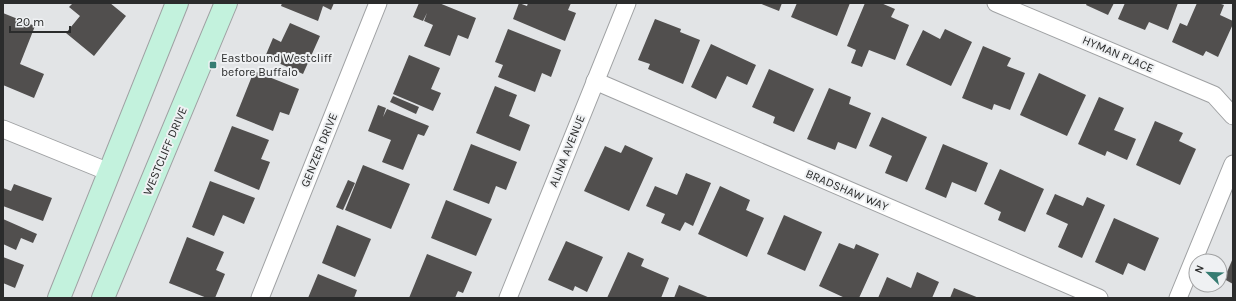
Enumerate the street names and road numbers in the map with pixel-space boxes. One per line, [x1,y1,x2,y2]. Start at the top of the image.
street label: HYMAN PLACE [1080,33,1156,75]
street label: WESTCLIFF DRIVE [140,105,190,197]
street label: GENZER DRIVE [298,111,340,189]
street label: ALINA AVENUE [546,113,588,189]
street label: BRADSHAW WAY [804,166,891,214]

